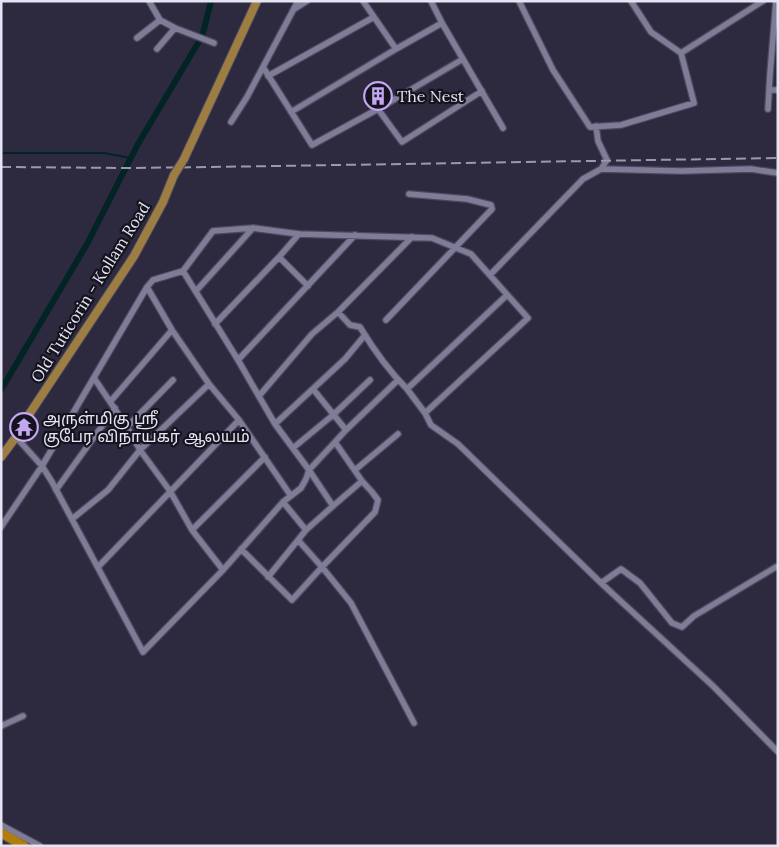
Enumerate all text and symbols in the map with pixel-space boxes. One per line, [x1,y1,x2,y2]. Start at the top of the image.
building icon: The Nest [363,81,393,111]
place label: The Nest [397,86,465,106]
street label: Old Tuticorin - Kollam Road [26,198,154,386]
place label: அருள்மிகு ஶ்ரீ குபேர விநாயகர் ஆலயம் [43,408,250,448]
temple icon: அருள்மிகு ஶ்ரீ குபேர விநாயகர் ஆலயம் [9,412,39,442]

